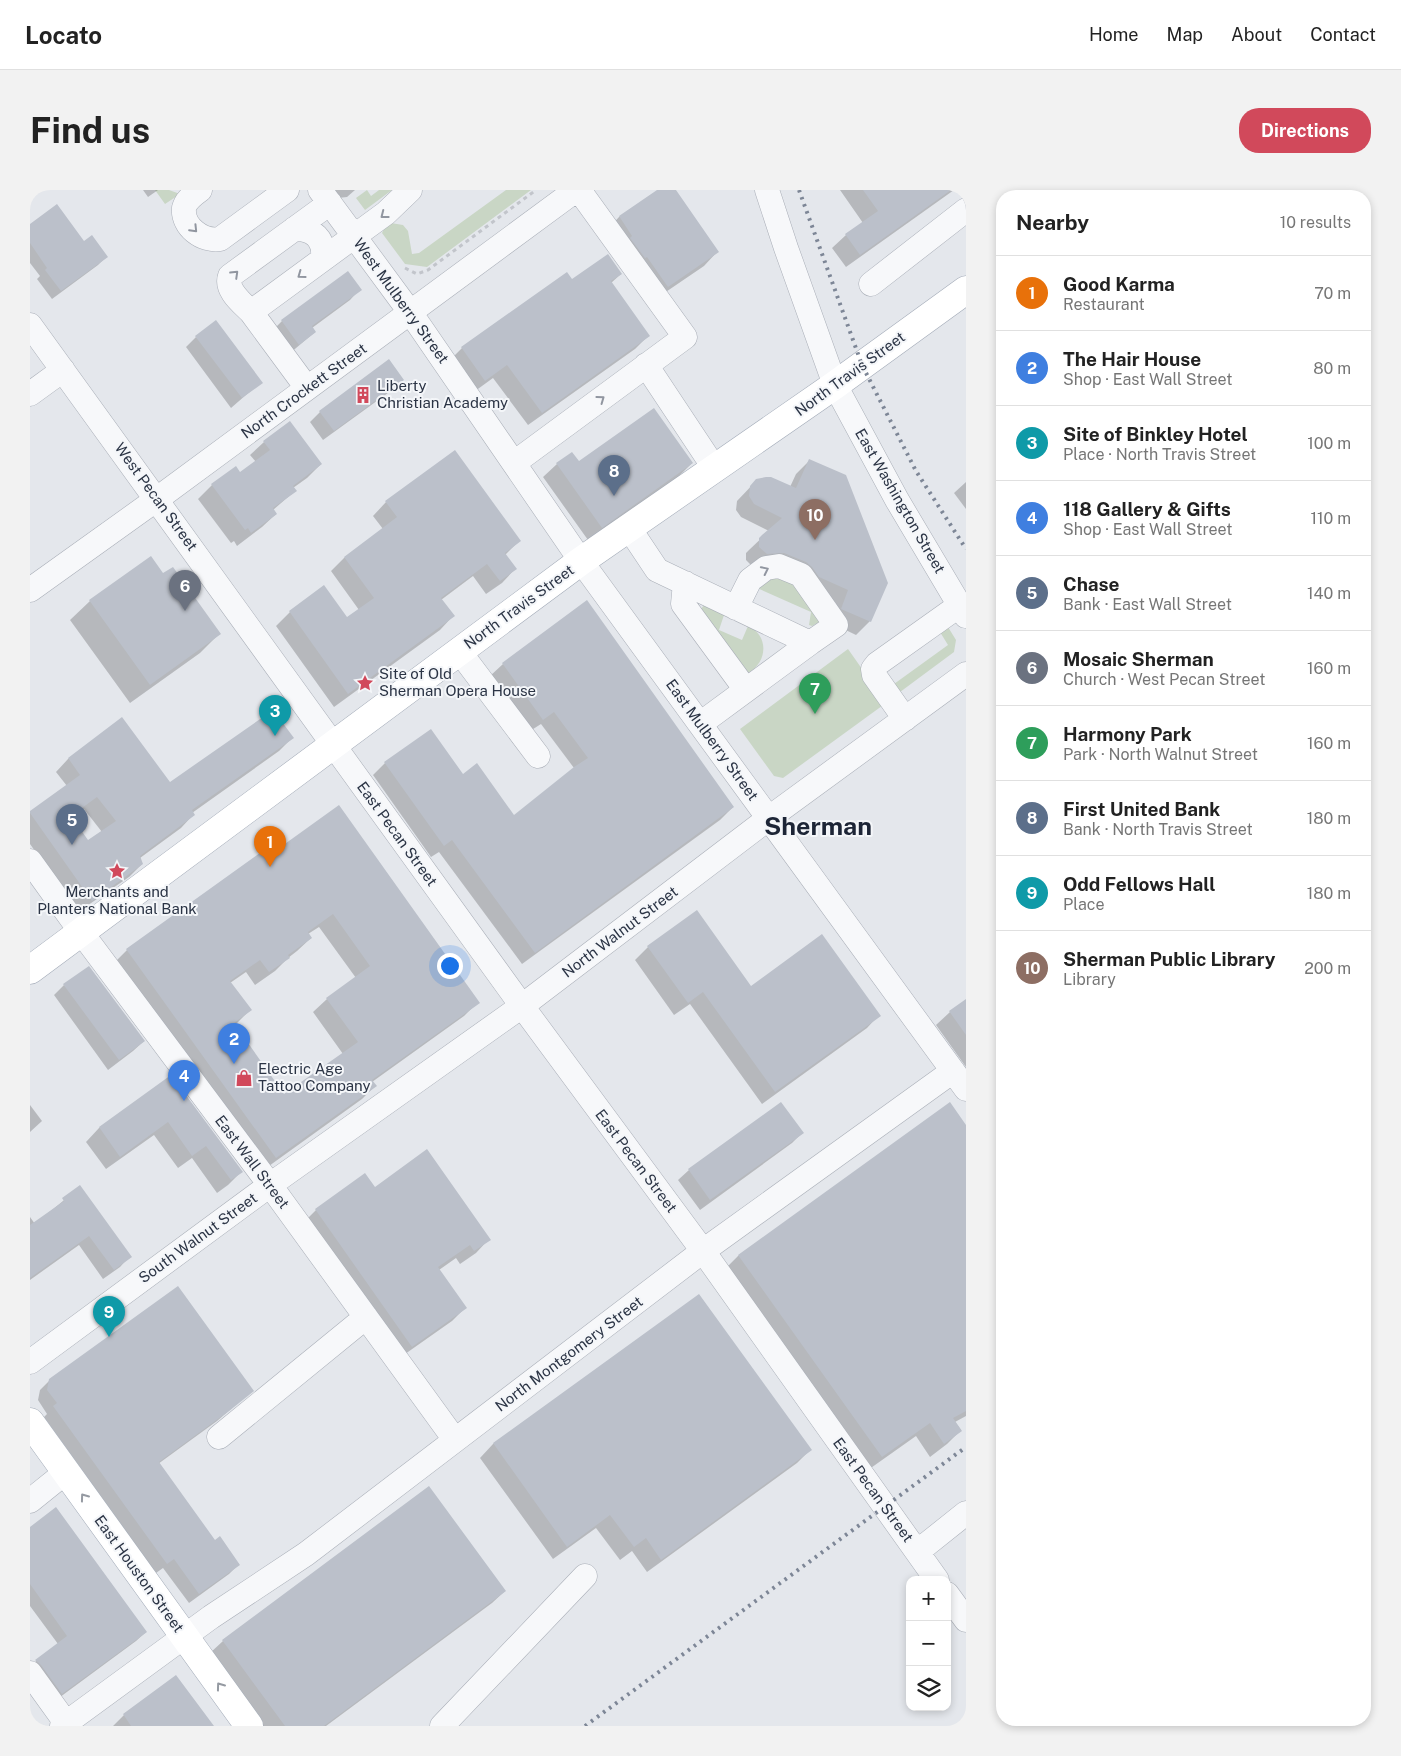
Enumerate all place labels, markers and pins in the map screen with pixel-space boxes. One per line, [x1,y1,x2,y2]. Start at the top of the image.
place label: Liberty Christian Academy [377,377,508,411]
building icon: Liberty Christian Academy [353,385,373,405]
pin: 8 [598,455,630,496]
pin: 10 [799,499,831,540]
pin: 6 [169,570,201,611]
place label: Site of Old Sherman Opera House [379,665,536,699]
place icon: Site of Old Sherman Opera House [355,673,375,693]
pin: 7 [799,673,831,714]
pin: 3 [259,695,291,736]
pin: 5 [56,804,88,845]
pin: 1 [254,826,286,867]
place icon: Merchants and Planters National Bank [107,861,127,881]
place label: Merchants and Planters National Bank [37,883,197,917]
pin: 2 [218,1023,250,1064]
pin: 4 [168,1060,200,1101]
place label: Electric Age Tattoo Company [258,1060,371,1094]
shop icon: Electric Age Tattoo Company [234,1068,254,1088]
pin: 9 [93,1296,125,1337]

